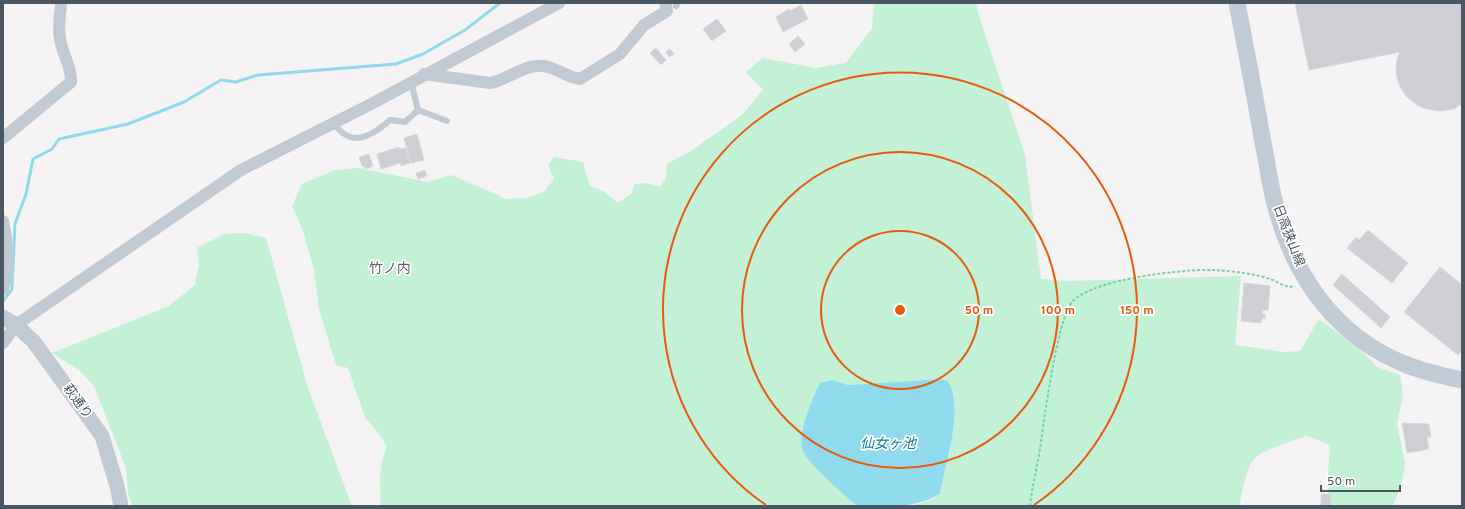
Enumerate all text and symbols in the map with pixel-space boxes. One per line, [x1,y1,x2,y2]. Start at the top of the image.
street label: 日高狭山線 [1269,202,1308,269]
district label: 竹ノ内 [369,261,411,278]
centre of rings [893,303,907,317]
text: 50 m [965,303,993,319]
text: 100 m [1041,303,1075,319]
text: 150 m [1120,303,1154,319]
street label: 萩通り [59,382,95,422]
water label: 仙女ヶ池 [860,436,918,453]
scale bar [1321,467,1400,493]
text: 50 m [1327,474,1355,490]

